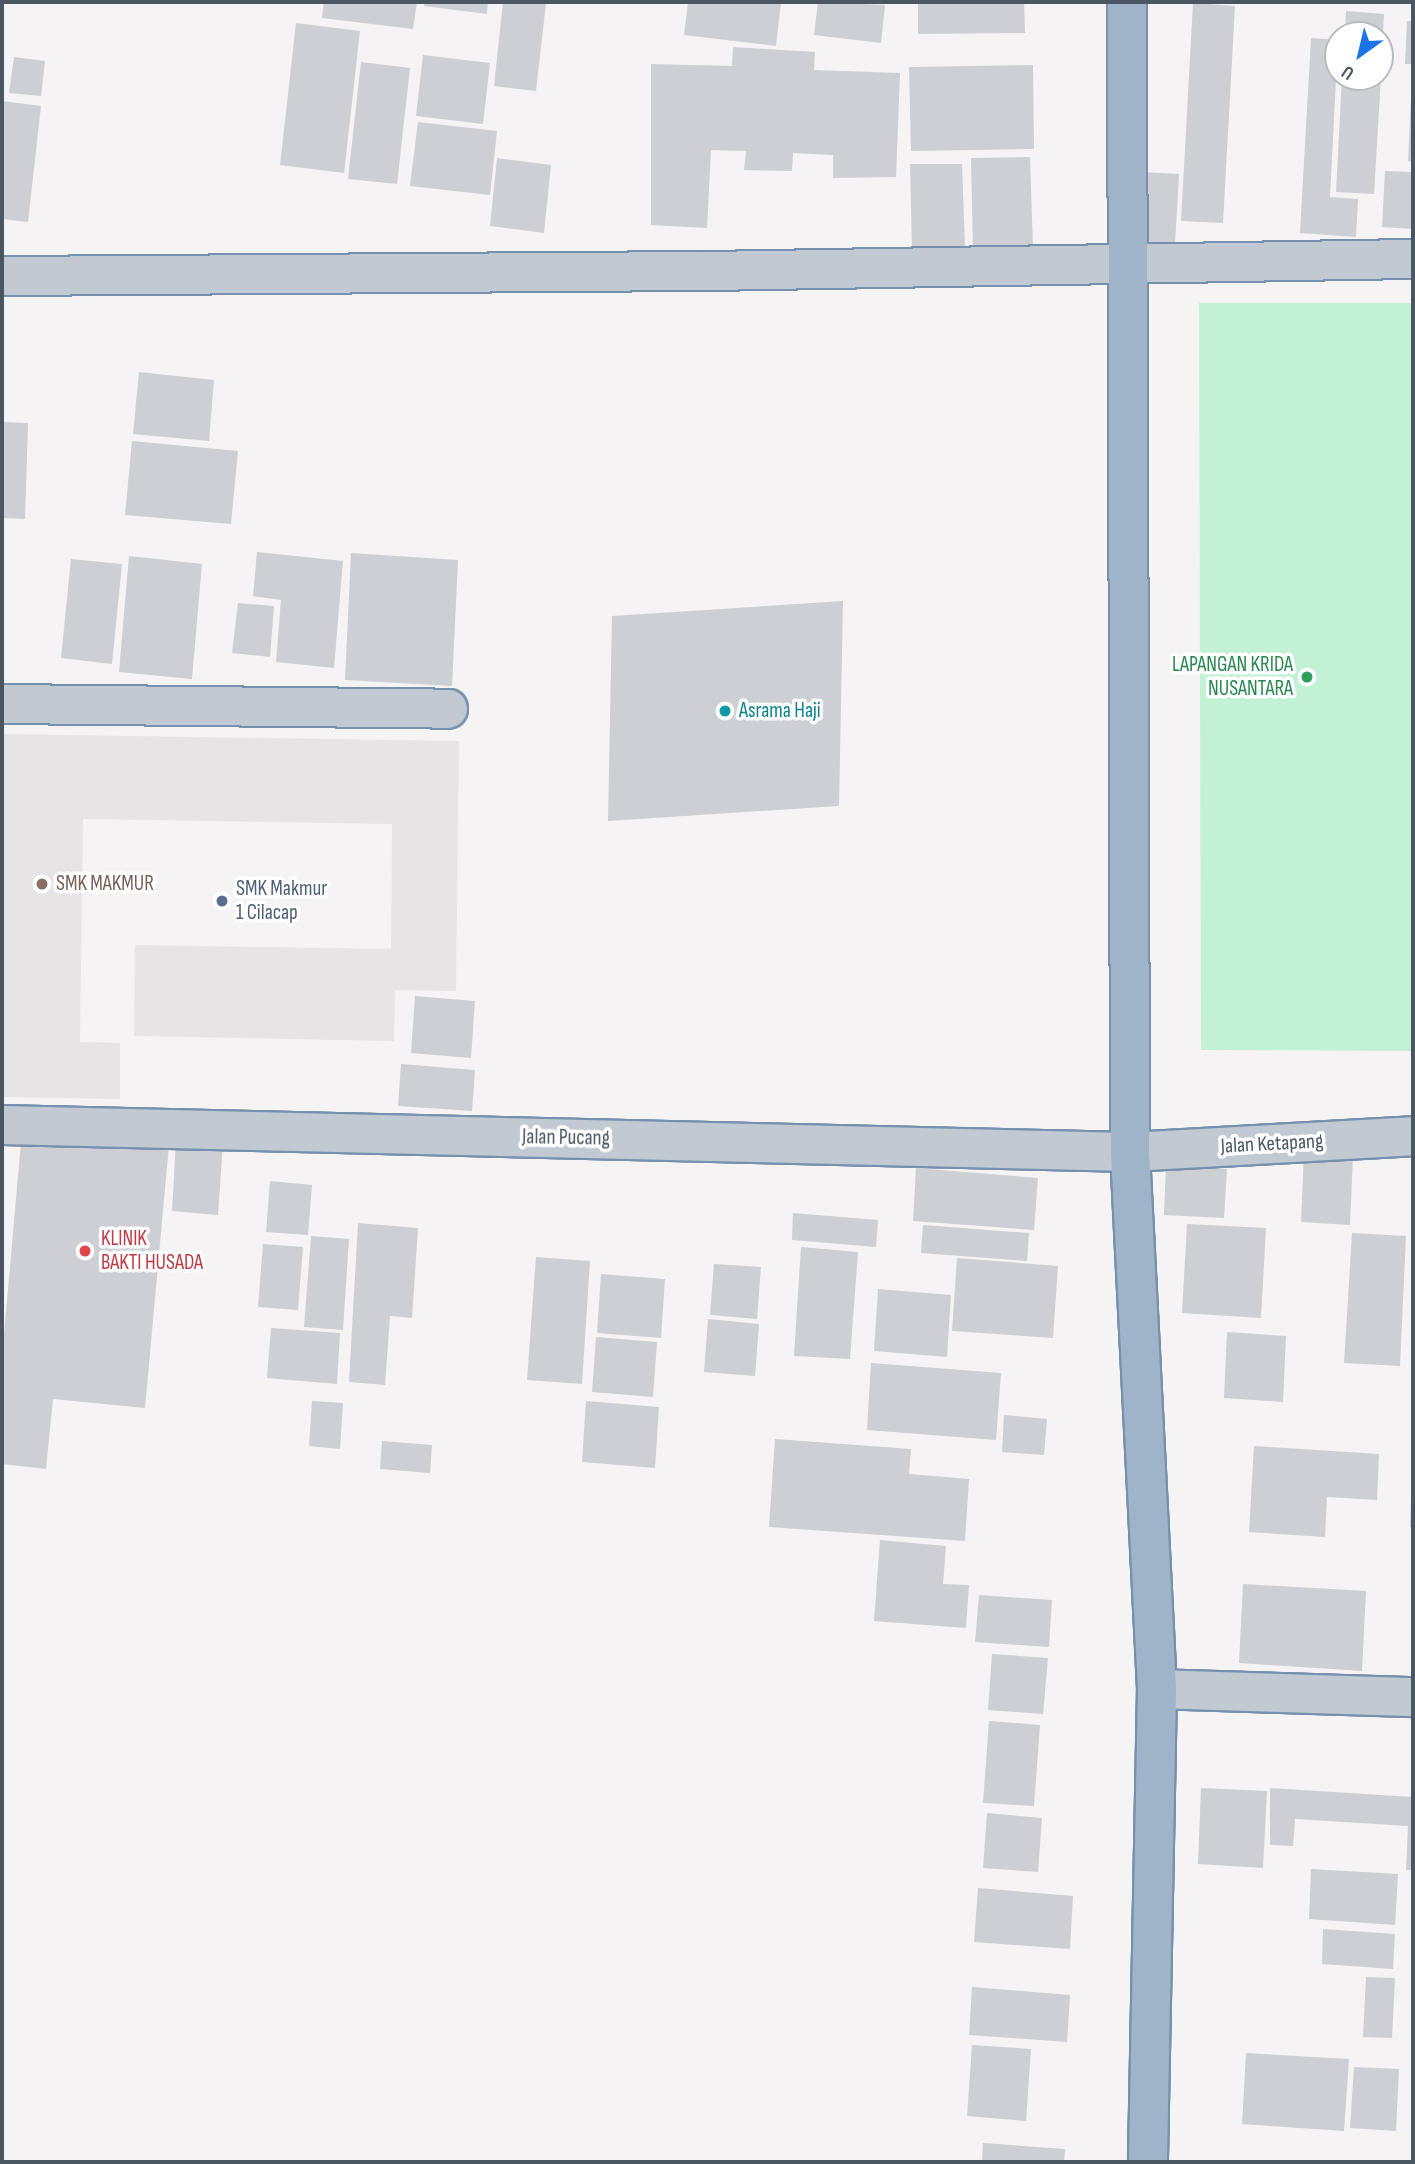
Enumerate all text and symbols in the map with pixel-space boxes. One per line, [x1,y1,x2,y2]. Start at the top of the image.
north arrow [1324,21,1394,91]
text: U [1338,60,1359,84]
place label: LAPANGAN KRIDA NUSANTARA [1172,652,1293,702]
marker: LAPANGAN KRIDA NUSANTARA [1299,669,1315,685]
place label: Asrama Haji [739,698,821,724]
marker: Asrama Haji [717,703,733,719]
place label: SMK MAKMUR [56,871,154,897]
marker: SMK MAKMUR [34,876,50,892]
place label: SMK Makmur 1 Cilacap [236,876,327,926]
marker: SMK Makmur 1 Cilacap [214,893,230,909]
street label: Jalan Pucang [522,1125,610,1151]
street label: Jalan Ketapang [1220,1129,1324,1159]
place label: KLINIK BAKTI HUSADA [101,1226,203,1276]
marker: KLINIK BAKTI HUSADA [75,1241,95,1261]

